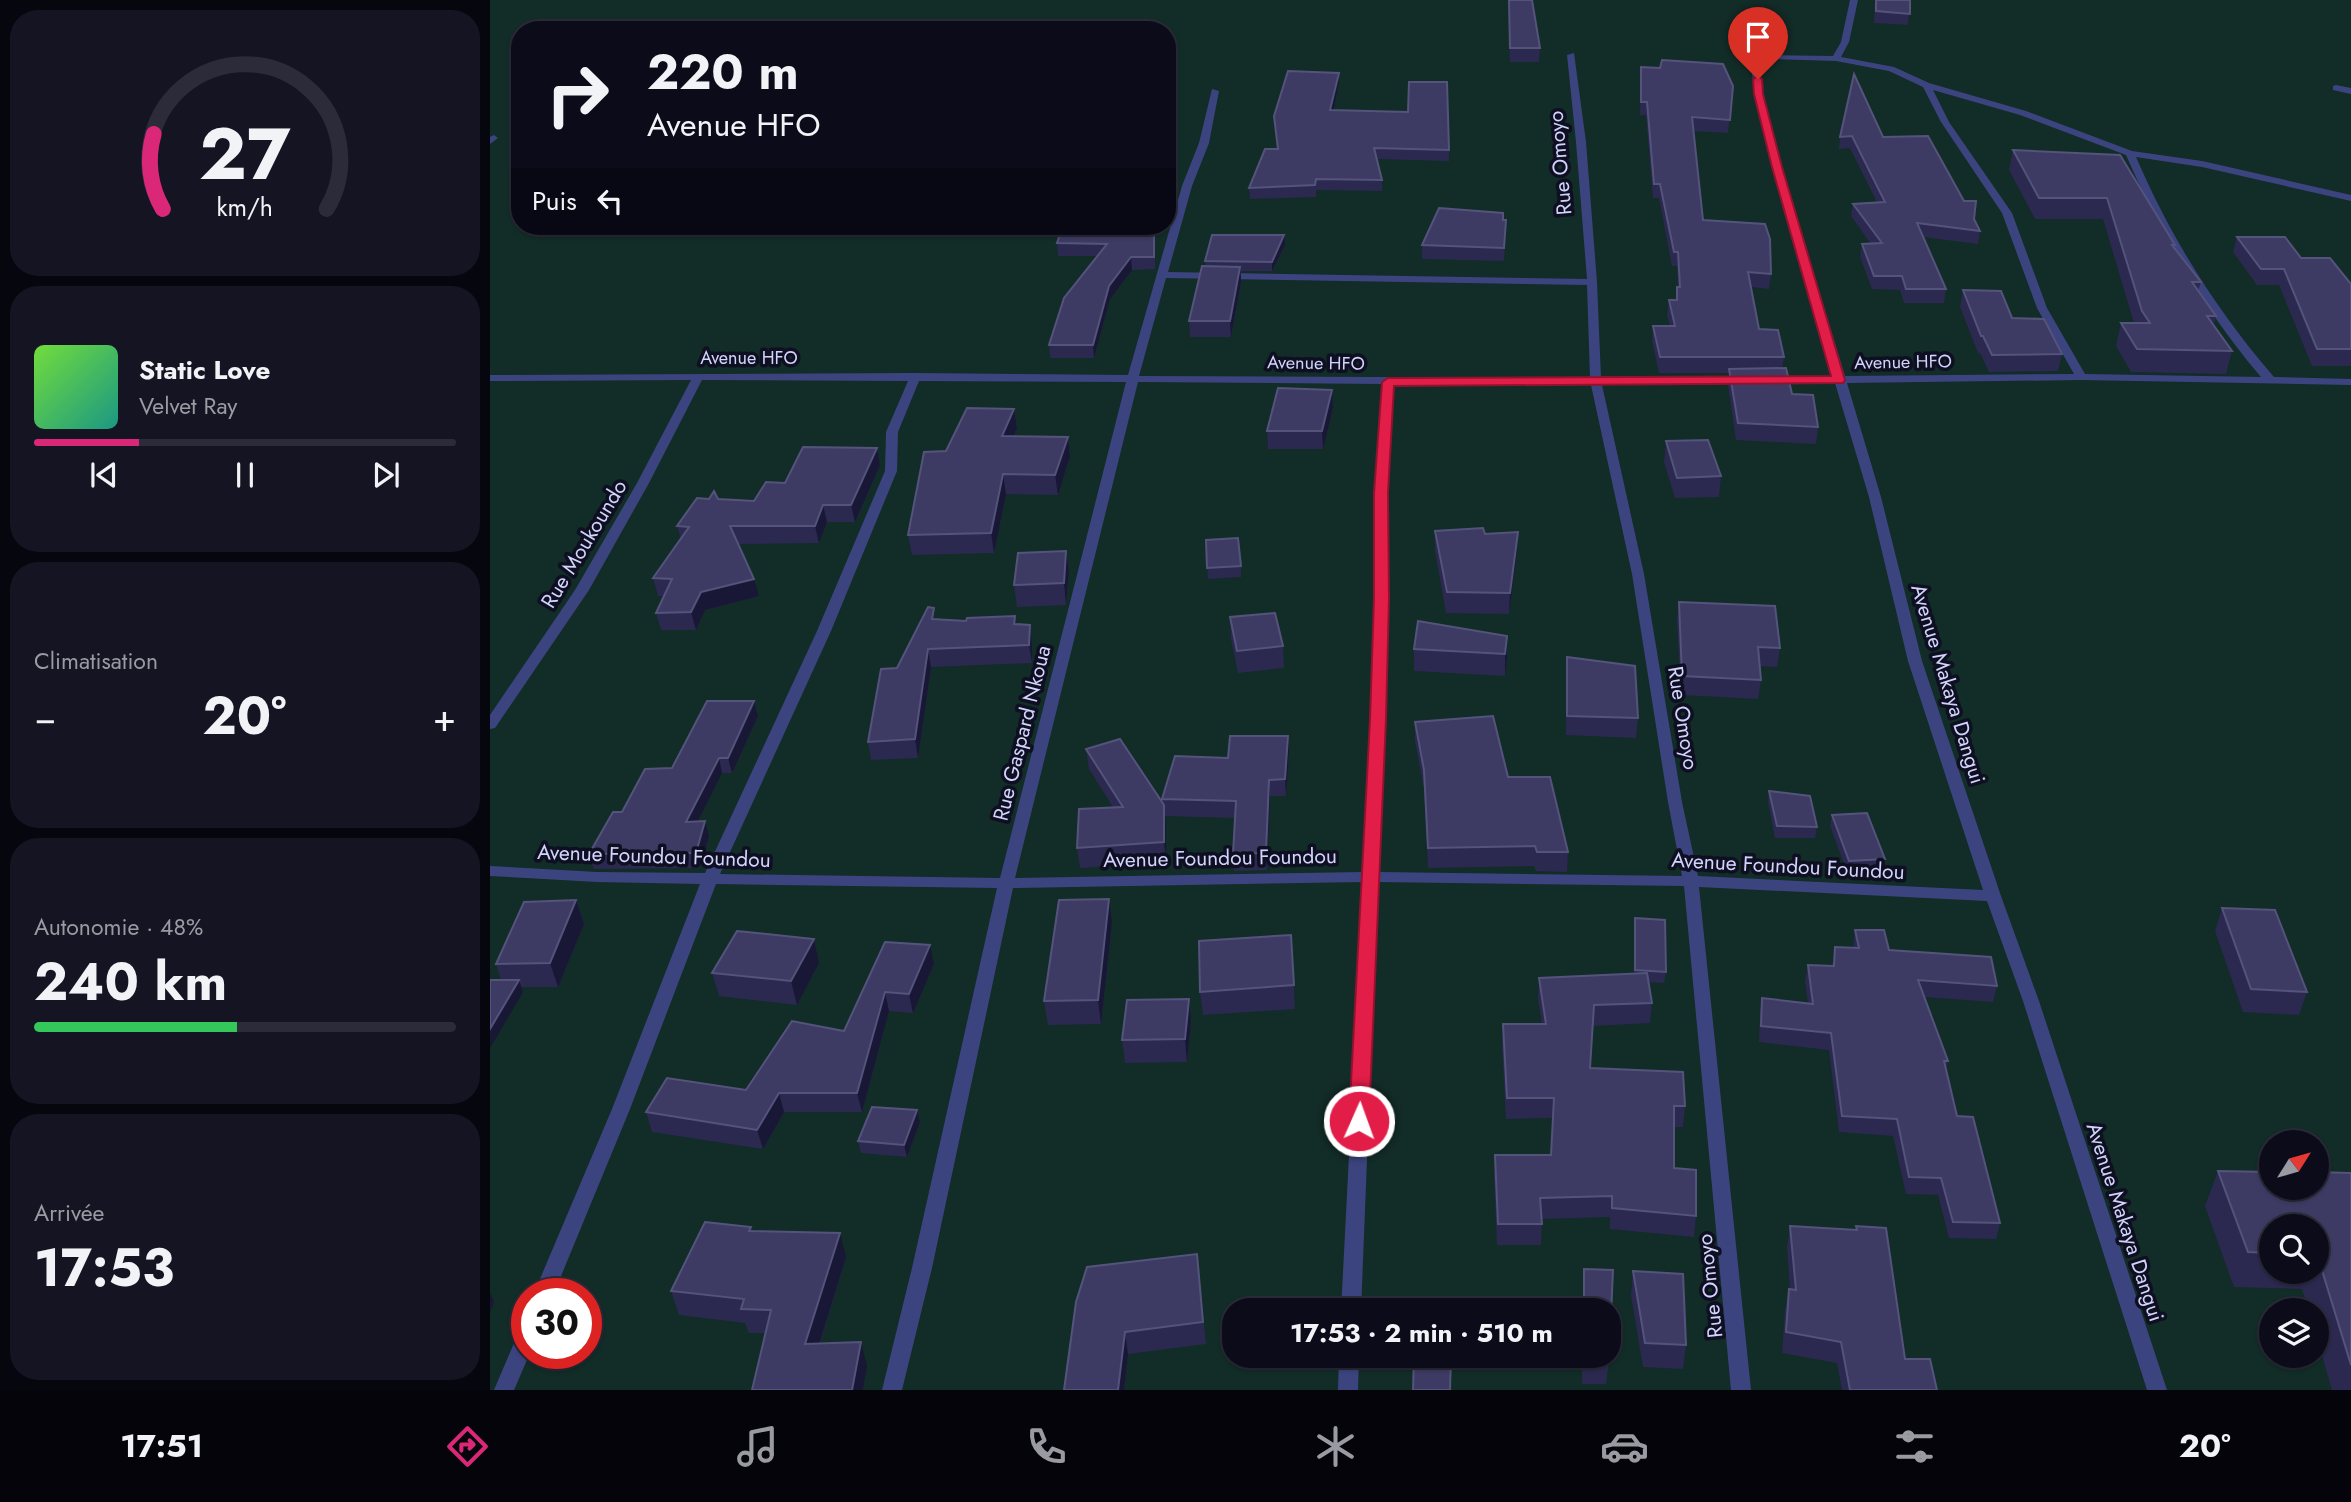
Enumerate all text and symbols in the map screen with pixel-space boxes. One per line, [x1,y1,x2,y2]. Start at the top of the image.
pin [1728,7,1788,79]
icon: arrive [1739,18,1777,56]
text: 220 m [647,37,799,107]
icon: right [532,49,623,140]
text: 27 [199,101,291,206]
text: Avenue HFO [647,102,820,148]
street label: Rue Omoyo [1541,110,1579,216]
text: Puis [532,182,577,220]
icon: left [591,182,629,220]
text: km/h [217,189,273,225]
street label: Avenue HFO [700,345,798,371]
street label: Avenue HFO [1854,348,1952,376]
street label: Avenue HFO [1267,349,1365,377]
text: Static Love [139,351,271,389]
text: Velvet Ray [139,389,237,423]
icon: previous [85,456,123,494]
icon: pause [226,456,264,494]
icon: next [367,456,405,494]
street label: Rue Moukoundo [534,474,634,614]
street label: Avenue Makaya Dangui [1903,580,1993,788]
street label: Rue Gaspard Nkoua [986,642,1058,824]
text: Climatisation [34,644,158,678]
street label: Rue Omoyo [1660,664,1706,772]
text: 20° [203,678,287,754]
text: − [34,690,56,745]
text: + [433,690,456,745]
street label: Avenue Foundou Foundou [537,837,771,875]
street label: Avenue Foundou Foundou [1103,841,1337,875]
street label: Avenue Foundou Foundou [1671,845,1905,887]
text: Autonomie · 48% [34,910,203,944]
text: 240 km [34,944,227,1020]
position arrow [1322,1084,1396,1158]
street label: Avenue Makaya Dangui [2079,1119,2171,1325]
north arrow [2259,1130,2329,1200]
map controls [2259,1130,2329,1368]
text: Arrivée [34,1196,104,1230]
button: search [2259,1214,2329,1284]
text: 17:53 [34,1230,174,1306]
street label: Rue Omoyo [1690,1233,1730,1339]
speed limit sign: 30 [511,1278,602,1369]
button: layers [2259,1298,2329,1368]
text: 17:53 · 2 min · 510 m [1290,1314,1553,1352]
icon: directions [443,1422,492,1471]
icon: music [733,1422,782,1471]
icon: phone [1022,1422,1071,1471]
icon: climate [1311,1422,1360,1471]
icon: car [1600,1422,1649,1471]
icon: filters [1890,1422,1939,1471]
text: 17:51 [120,1423,203,1469]
text: 20° [2179,1423,2231,1469]

